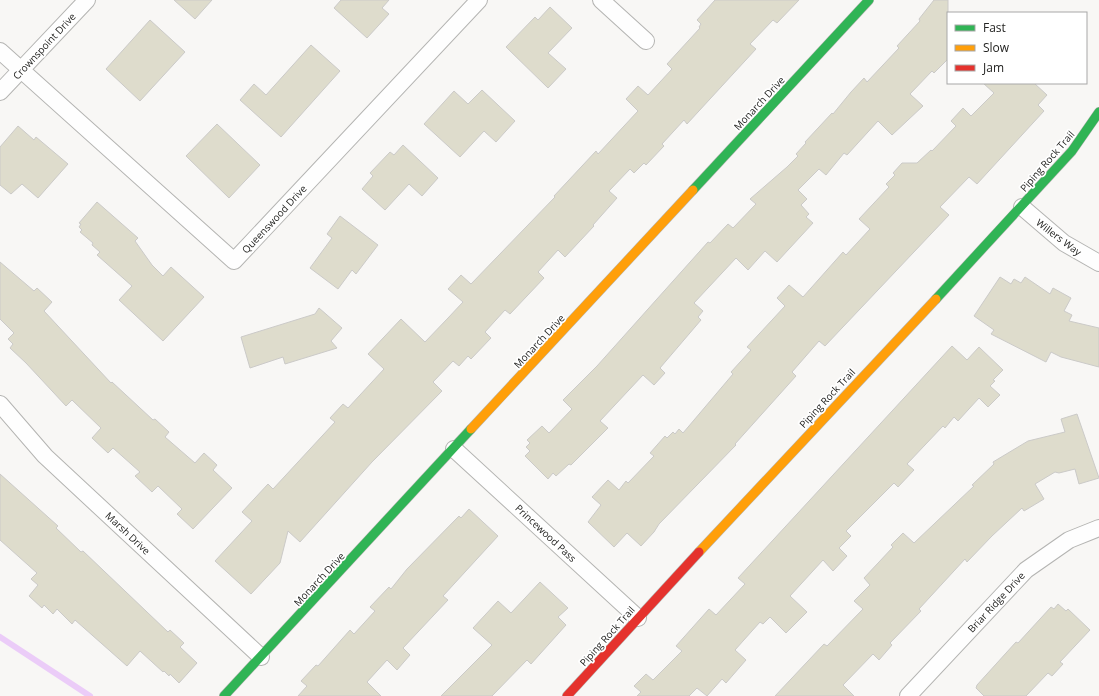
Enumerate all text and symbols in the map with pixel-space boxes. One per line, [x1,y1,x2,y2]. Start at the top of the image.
street label: Crownspoint Drive [9,9,79,82]
legend [947,12,1087,84]
text: Fast [983,19,1006,36]
text: Slow [983,39,1010,56]
text: Jam [982,59,1004,76]
street label: Monarch Drive [730,73,788,133]
street label: Piping Rock Trail [1017,128,1077,194]
street label: Queenswood Drive [239,181,310,256]
street label: Willers Way [1033,215,1085,259]
street label: Monarch Drive [510,311,568,371]
street label: Piping Rock Trail [796,365,858,431]
street label: Princewood Pass [512,501,580,565]
street label: Marsh Drive [103,509,154,558]
street label: Monarch Drive [290,549,348,609]
street label: Briar Ridge Drive [964,568,1028,635]
street label: Piping Rock Trail [576,603,638,669]

